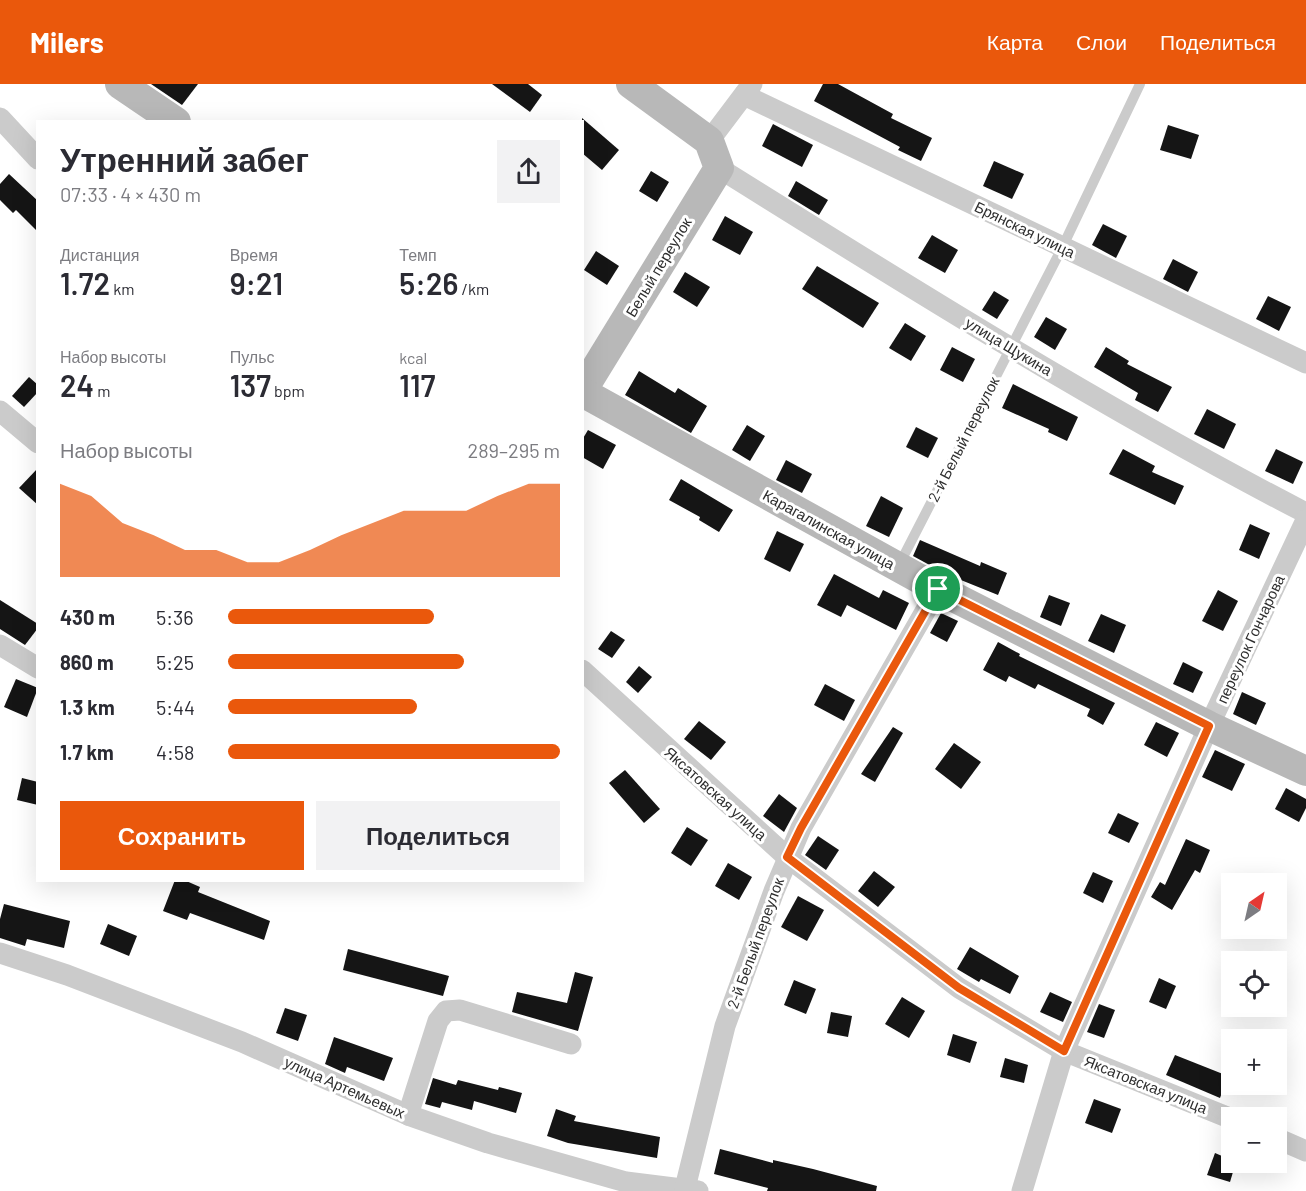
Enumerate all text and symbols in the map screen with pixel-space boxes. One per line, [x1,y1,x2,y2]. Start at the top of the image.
text: Milers [30,25,104,59]
text: Карта [987,29,1043,54]
text: Слои [1076,29,1127,54]
text: Поделиться [1160,29,1276,54]
text: Утренний забег [60,139,309,179]
button: share [497,140,560,203]
text: 07:33 · 4 × 430 m [60,182,201,206]
street label: Брянская улица [972,197,1079,261]
street label: Белый переулок [621,214,695,320]
text: Дистанция [60,245,139,264]
text: Время [230,245,278,264]
text: Темп [399,245,437,264]
text: 1.72 [60,265,110,301]
text: 9:21 [230,265,283,301]
text: 5:26 [399,265,458,301]
text: km [110,279,134,298]
text: /km [458,279,489,298]
street label: улица Щукина [962,313,1056,379]
text: Набор высоты [60,347,166,366]
text: Пульс [230,347,274,366]
text: kcal [399,348,427,367]
text: 24 [60,367,94,403]
text: 137 [230,367,271,403]
text: 117 [399,367,435,403]
street label: 2-й Белый переулок [924,373,1003,505]
text: m [94,381,111,400]
text: bpm [271,381,305,400]
text: Набор высоты [60,438,193,462]
text: 289–295 m [467,438,560,462]
street label: Карагалинская улица [760,485,899,573]
pin [912,563,963,614]
street label: переулок Гончарова [1212,571,1288,706]
icon: arrive [921,572,954,605]
text: 430 m [60,605,115,629]
text: 5:36 [156,605,194,629]
text: 860 m [60,650,114,674]
text: 5:25 [156,650,194,674]
text: 1.3 km [60,695,115,719]
text: 5:44 [156,695,195,719]
text: 1.7 km [60,740,114,764]
text: 4:58 [156,740,195,764]
street label: Яксатовская улица [661,742,771,844]
button: Сохранить [60,801,304,870]
button: Поделиться [316,801,560,870]
north arrow [1221,873,1287,939]
map controls [1221,873,1287,1173]
street label: 2-й Белый переулок [723,875,787,1011]
button: locate [1221,951,1287,1017]
button: + [1221,1029,1287,1095]
street label: Яксатовская улица [1082,1051,1211,1117]
street label: улица Артемьевых [282,1052,408,1122]
button: − [1221,1107,1287,1173]

